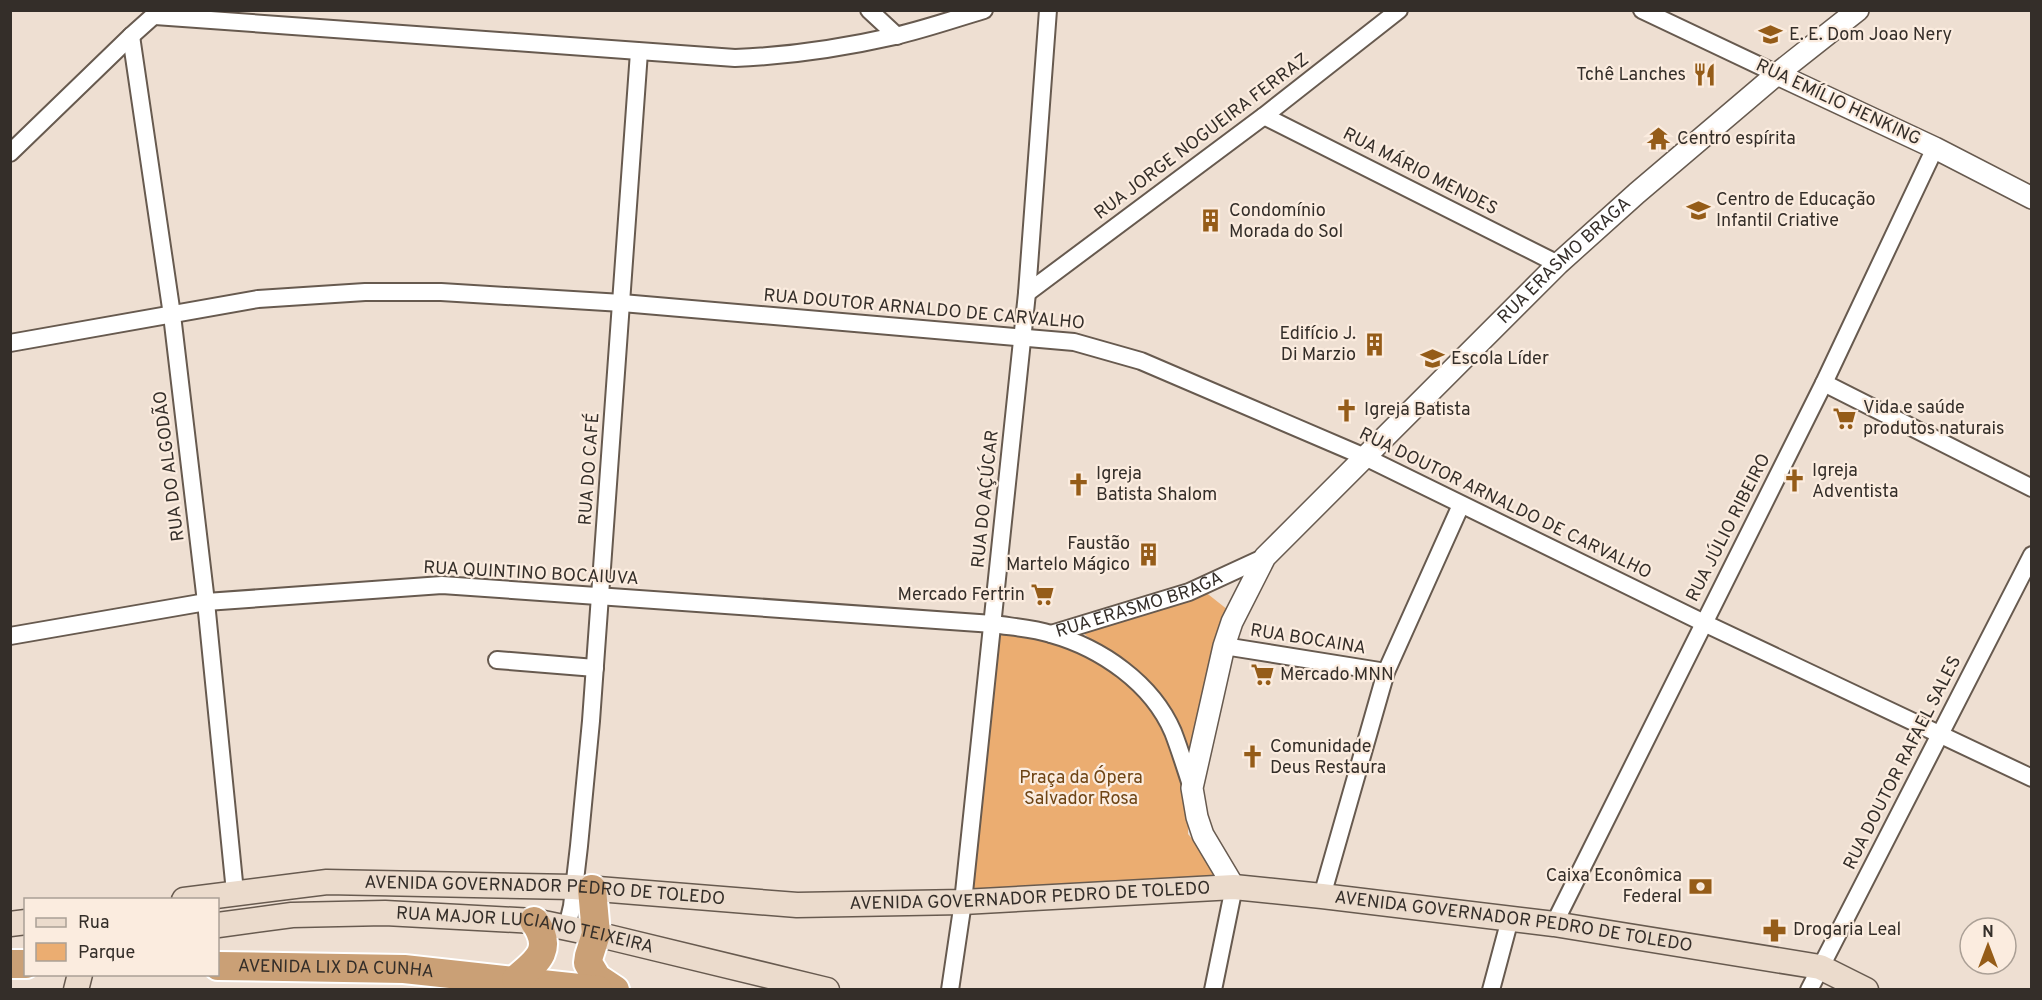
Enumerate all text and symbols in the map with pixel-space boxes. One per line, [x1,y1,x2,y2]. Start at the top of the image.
school or university icon: E. E. Dom Joao Nery [1758,22,1784,48]
place label: E. E. Dom Joao Nery [1789,24,1952,47]
street label: RUA JORGE NOGUEIRA FERRAZ [1090,49,1314,225]
street label: RUA EMÍLIO HENKING [1752,53,1925,151]
restaurant icon: Tchê Lanches [1691,62,1717,88]
place label: Tchê Lanches [1576,64,1686,87]
street label: RUA MÁRIO MENDES [1339,121,1502,221]
temple icon: Centro espírita [1646,126,1672,152]
place label: Centro espírita [1677,128,1796,151]
place label: Centro de Educação Infantil Criative [1716,189,1876,233]
street label: RUA ERASMO BRAGA [1493,192,1636,329]
school or university icon: Centro de Educação Infantil Criative [1685,197,1711,223]
place label: Condomínio Morada do Sol [1229,200,1343,244]
building icon: Condomínio Morada do Sol [1198,208,1224,234]
street label: RUA DOUTOR ARNALDO DE CARVALHO [762,284,1086,336]
place label: Edifício J. Di Marzio [1279,323,1356,367]
building icon: Edifício J. Di Marzio [1361,331,1387,357]
school or university icon: Escola Líder [1420,346,1446,372]
place label: Escola Líder [1451,348,1549,371]
street label: RUA DO ALGODÃO [147,389,191,543]
church icon: Igreja Batista [1333,397,1359,423]
place label: Vida e saúde produtos naturais [1863,397,2005,441]
place label: Igreja Batista [1364,399,1470,422]
supermarket icon: Vida e saúde produtos naturais [1832,405,1858,431]
street label: RUA DO CAFÉ [573,412,605,526]
street label: RUA DOUTOR ARNALDO DE CARVALHO [1355,423,1655,585]
street label: RUA DO AÇÚCAR [965,429,1005,569]
street label: RUA JÚLIO RIBEIRO [1680,449,1776,606]
place label: Igreja Adventista [1812,460,1898,504]
place label: Igreja Batista Shalom [1096,463,1217,507]
church icon: Igreja Adventista [1781,468,1807,494]
church icon: Igreja Batista Shalom [1065,471,1091,497]
place label: Faustão Martelo Mágico [1006,533,1130,577]
building icon: Faustão Martelo Mágico [1135,541,1161,567]
street label: RUA QUINTINO BOCAIUVA [423,557,639,591]
street label: RUA ERASMO BRAGA [1053,566,1227,643]
supermarket icon: Mercado Fertrin [1030,582,1056,608]
place label: Mercado Fertrin [898,584,1025,607]
street label: RUA BOCAINA [1248,619,1368,661]
street label: RUA DOUTOR RAFAEL SALES [1839,652,1967,874]
supermarket icon: Mercado MNN [1249,662,1275,688]
place label: Mercado MNN [1280,664,1394,687]
place label: Comunidade Deus Restaura [1270,736,1386,780]
church icon: Comunidade Deus Restaura [1239,744,1265,770]
park label: Praça da Ópera Salvador Rosa [1019,765,1143,811]
place label: Caixa Econômica Federal [1546,865,1682,909]
street label: AVENIDA GOVERNADOR PEDRO DE TOLEDO [364,871,726,911]
bank icon: Caixa Econômica Federal [1687,873,1713,899]
street label: AVENIDA GOVERNADOR PEDRO DE TOLEDO [849,877,1211,916]
street label: AVENIDA GOVERNADOR PEDRO DE TOLEDO [1333,886,1694,958]
legend [24,898,219,976]
street label: RUA MAJOR LUCIANO TEIXEIRA [395,902,656,959]
text: Rua [78,912,109,935]
north arrow [1958,916,2018,976]
pharmacy icon: Drogaria Leal [1762,917,1788,943]
place label: Drogaria Leal [1793,919,1901,942]
text: N [1982,923,1994,943]
text: Parque [78,942,135,965]
street label: AVENIDA LIX DA CUNHA [238,955,435,984]

